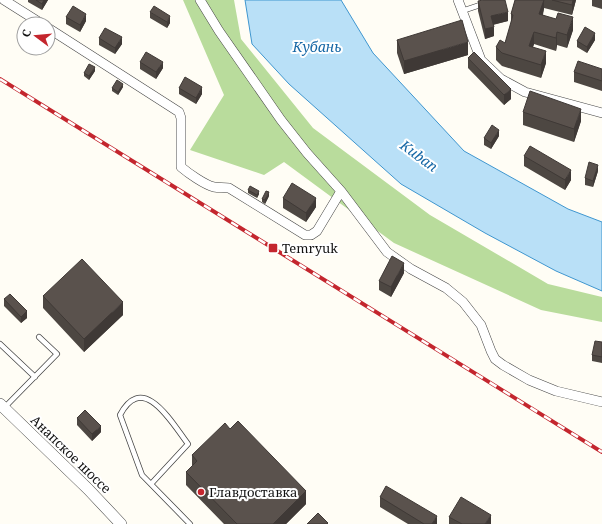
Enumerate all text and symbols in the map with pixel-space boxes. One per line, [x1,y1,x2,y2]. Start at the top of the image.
north arrow [16,16,56,56]
text: С [18,28,34,39]
water label: Кубань [291,37,342,56]
water label: Kuban [396,135,442,176]
place label: Temryuk [282,239,338,257]
marker: Temryuk [267,242,279,254]
street label: Анапское шоссе [27,411,115,497]
place label: Главдоставка [209,483,297,501]
marker: Главдоставка [196,487,206,497]

